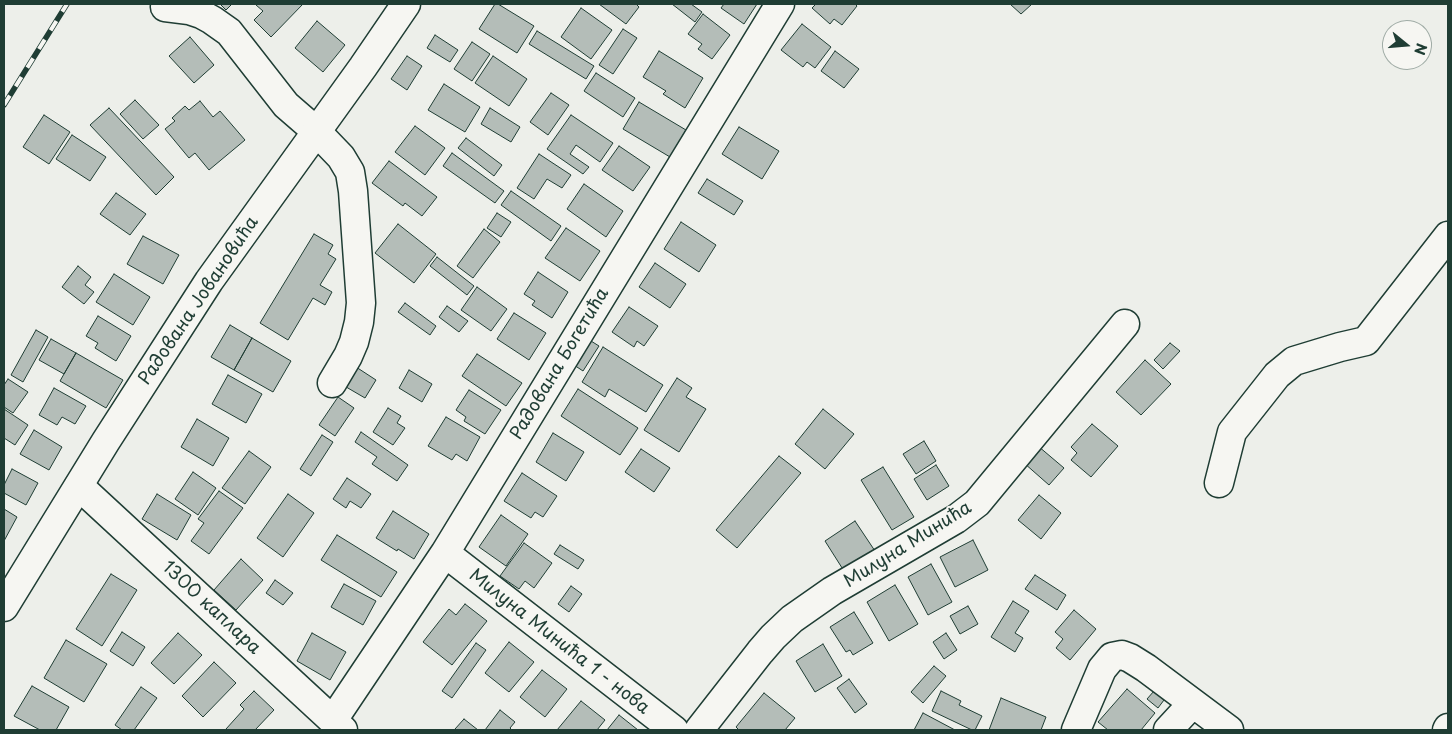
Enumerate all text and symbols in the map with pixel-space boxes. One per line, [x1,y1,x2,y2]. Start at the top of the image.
north arrow [1382,20,1432,70]
text: N [1409,41,1433,58]
street label: Радована Јовановића [135,213,263,389]
street label: Радована Богетића [506,284,614,444]
street label: Милуна Минића [840,497,976,593]
street label: 1300 каплара [157,557,265,659]
street label: Милуна Минића 1 - нова [464,565,654,719]

